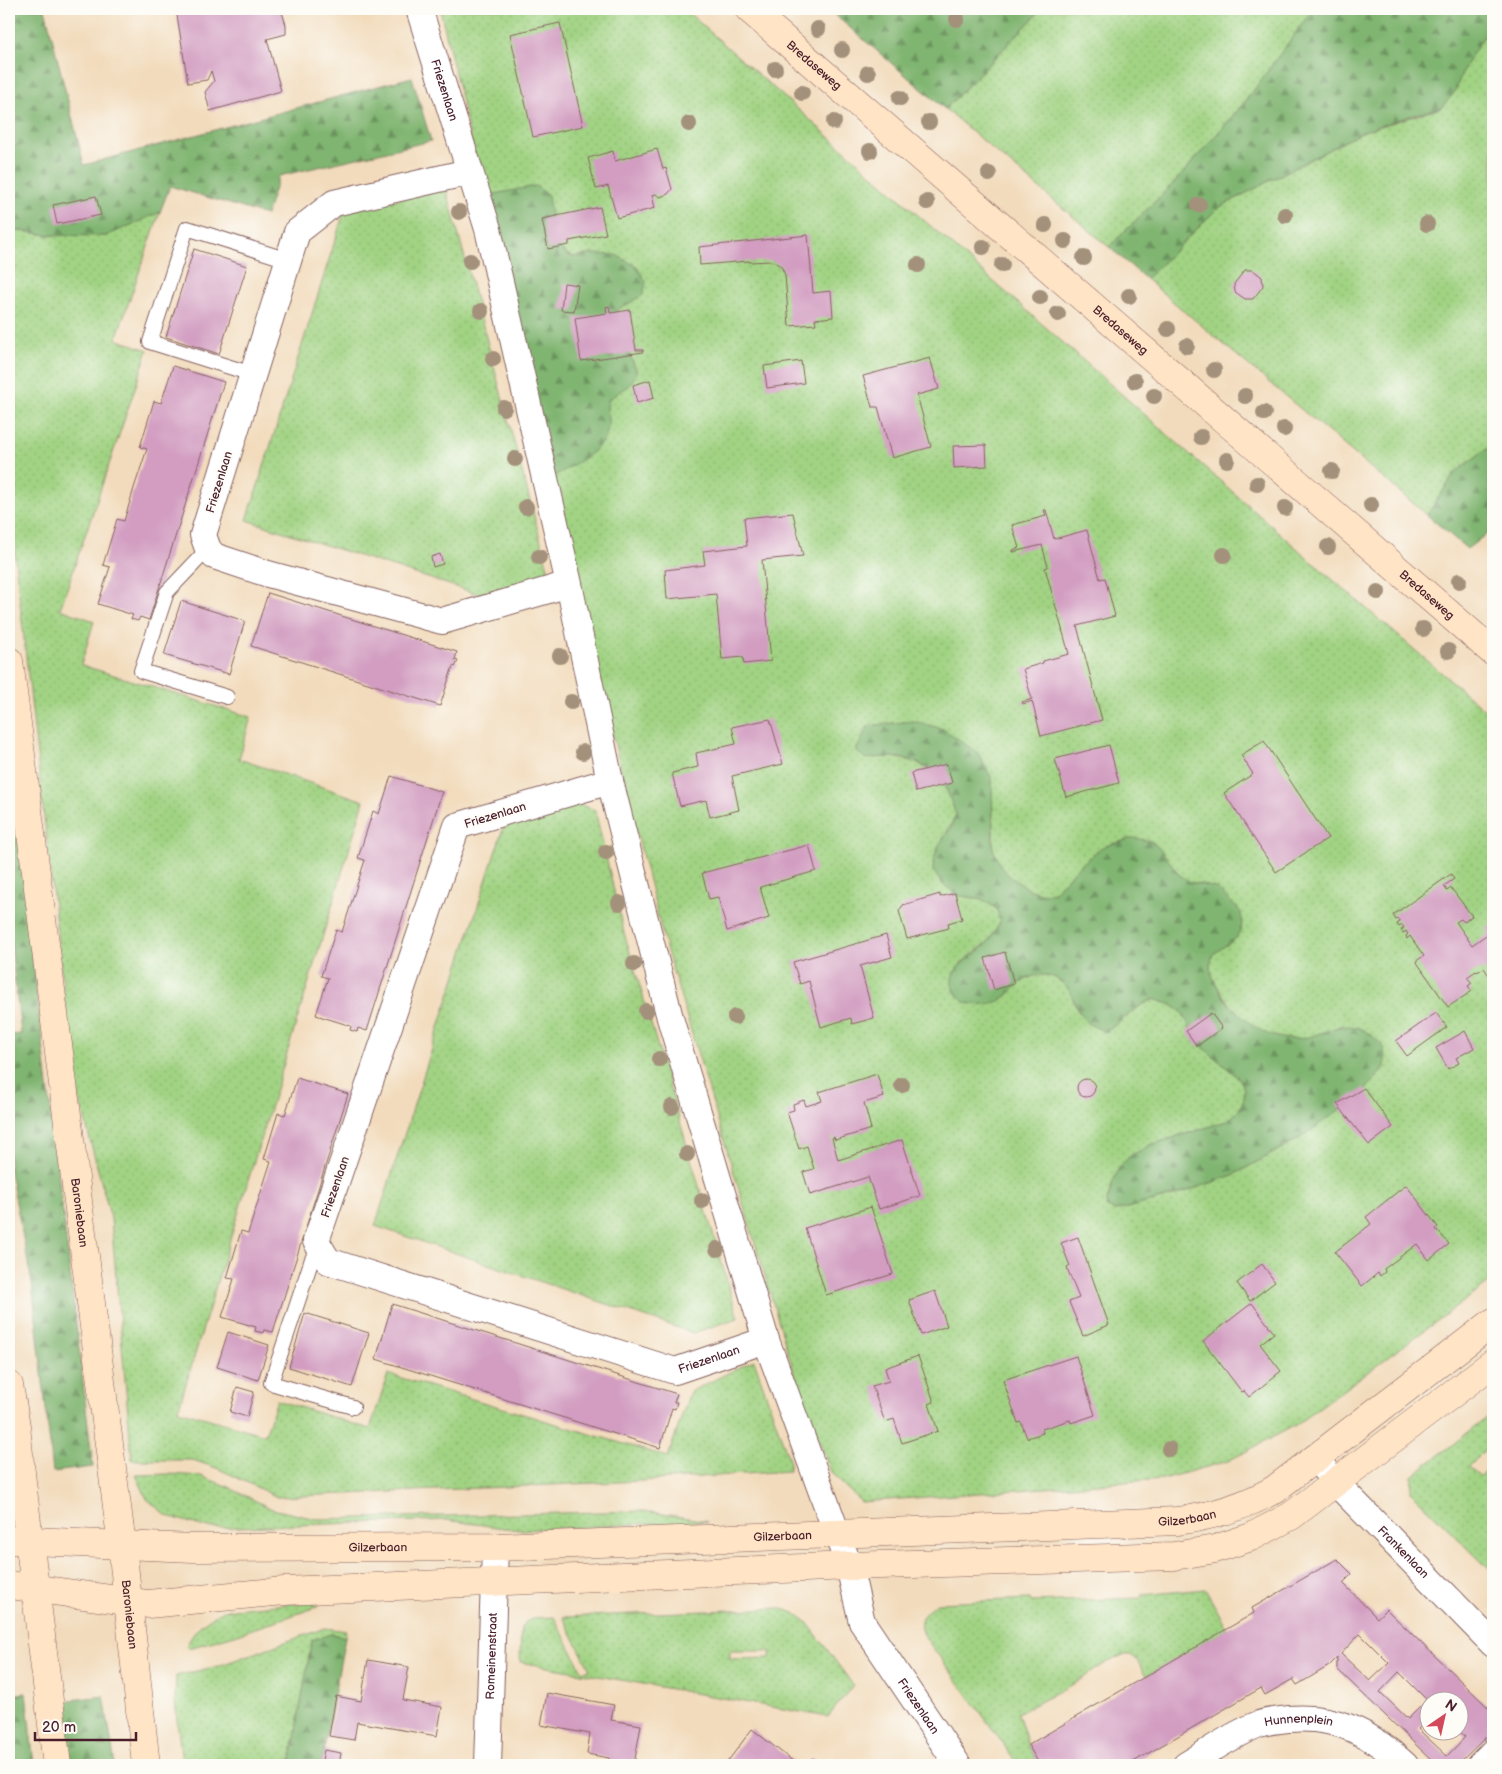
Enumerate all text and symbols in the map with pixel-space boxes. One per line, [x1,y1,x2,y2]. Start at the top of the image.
street label: Bredaseweg [783,38,845,94]
street label: Friezenlaan [427,58,461,123]
street label: Bredaseweg [1089,302,1151,358]
street label: Friezenlaan [203,449,236,515]
street label: Bredaseweg [1396,567,1457,623]
street label: Friezenlaan [462,799,528,832]
street label: Friezenlaan [318,1154,353,1220]
street label: Baroniebaan [67,1177,91,1248]
street label: Friezenlaan [676,1342,742,1377]
street label: Gilzerbaan [1158,1507,1218,1530]
street label: Frankenlaan [1374,1523,1432,1582]
street label: Gilzerbaan [753,1528,812,1545]
street label: Gilzerbaan [348,1540,407,1555]
street label: Baroniebaan [118,1579,140,1650]
street label: Romeinenstraat [483,1612,501,1700]
street label: Friezenlaan [894,1676,942,1737]
north arrow [1420,1692,1470,1742]
text: N [1442,1696,1460,1716]
scale bar [35,1709,136,1741]
street label: Hunnenplein [1263,1711,1335,1730]
text: 20 m [42,1718,76,1737]

